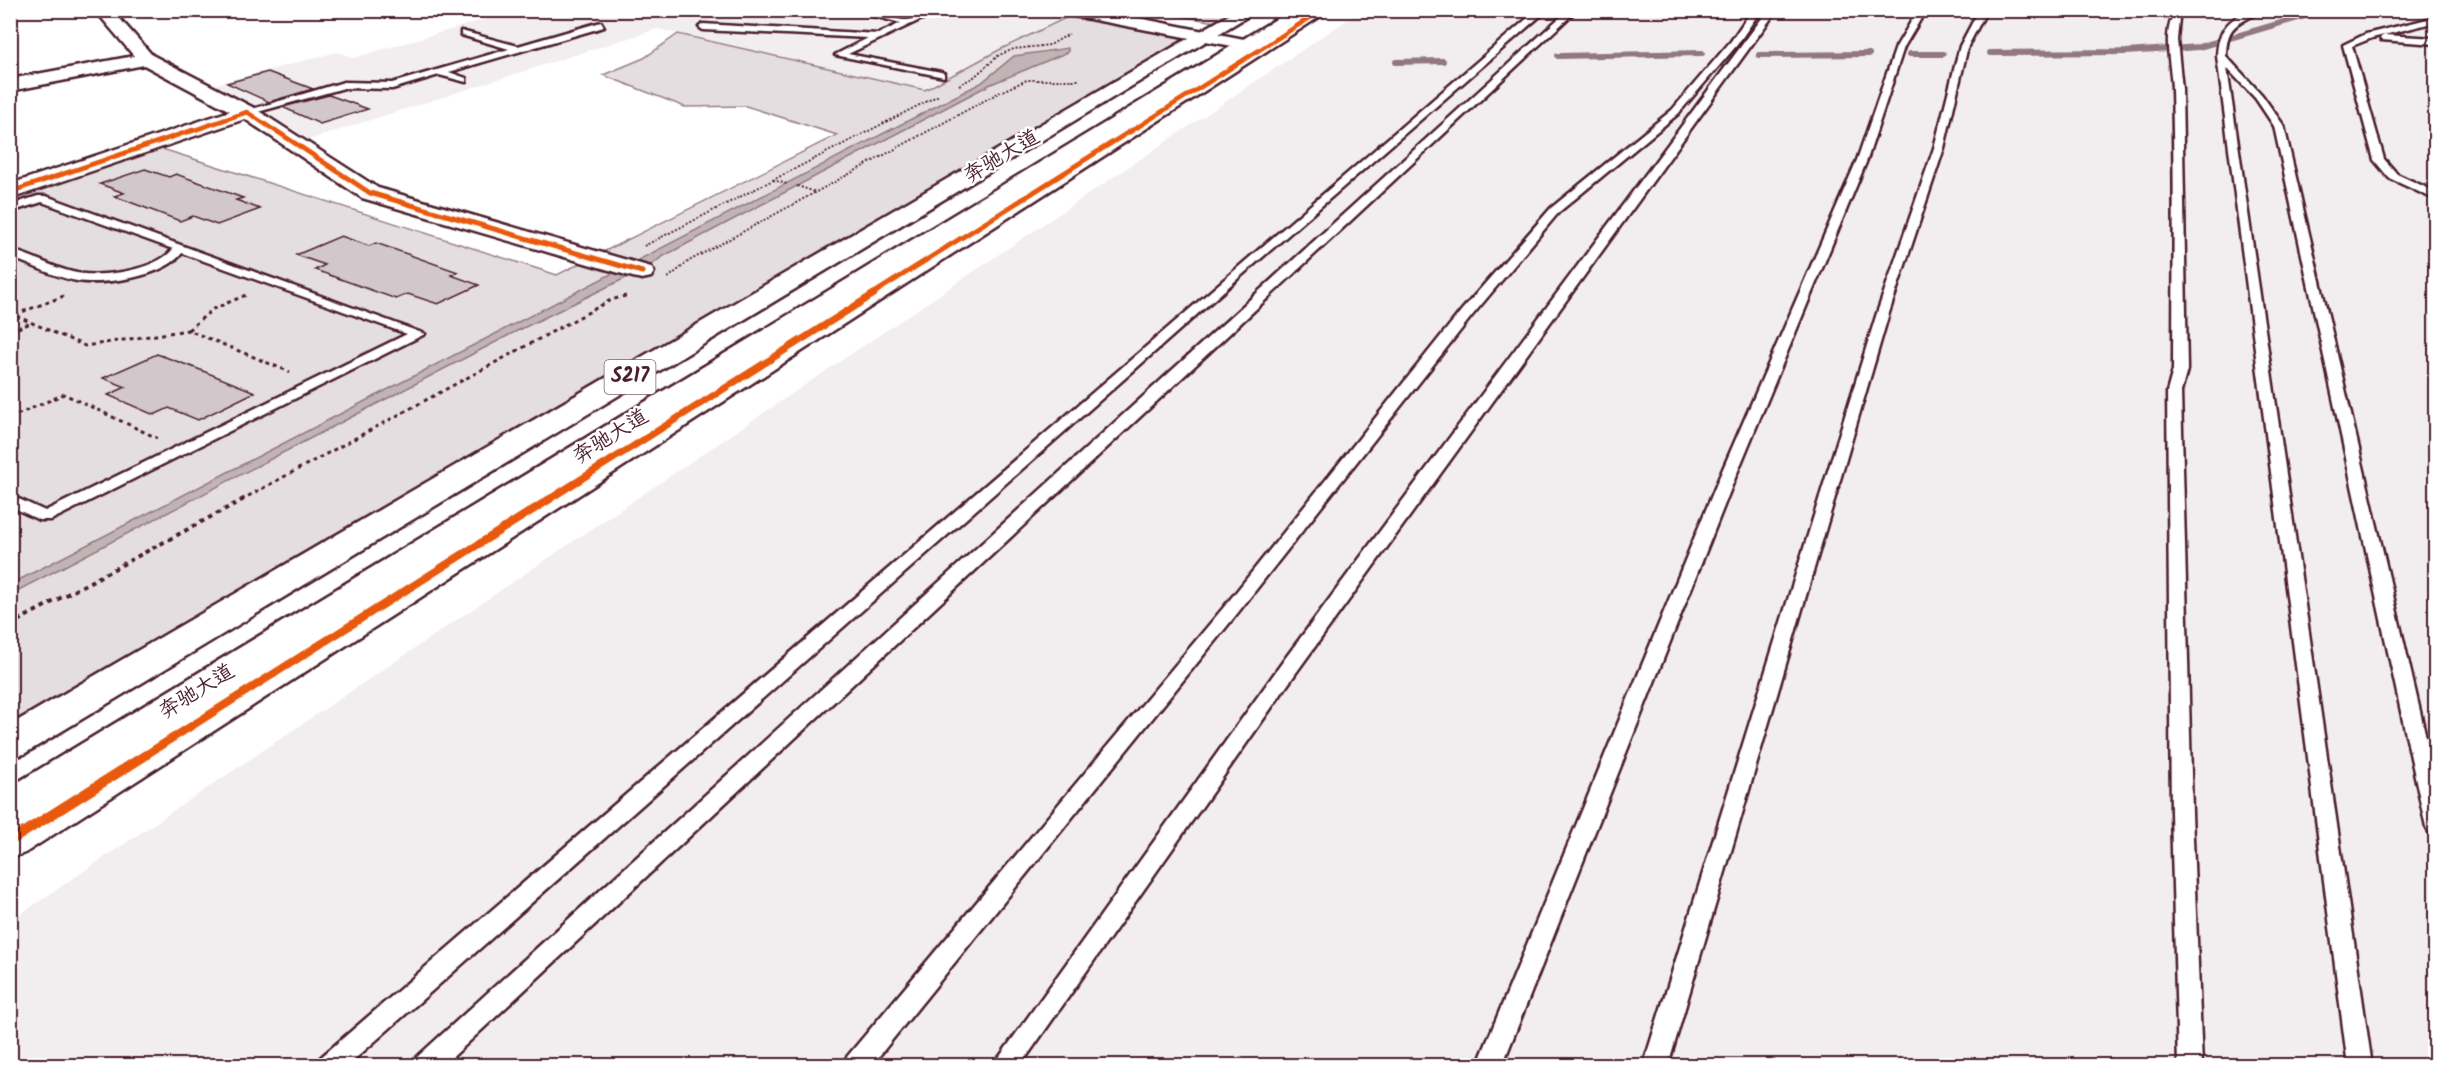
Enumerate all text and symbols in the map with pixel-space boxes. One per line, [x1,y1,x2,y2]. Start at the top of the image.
street label: 奔驰大道 [958,121,1046,193]
road number: S217 [604,360,656,394]
street label: 奔驰大道 [567,401,655,473]
street label: 奔驰大道 [153,656,241,728]

